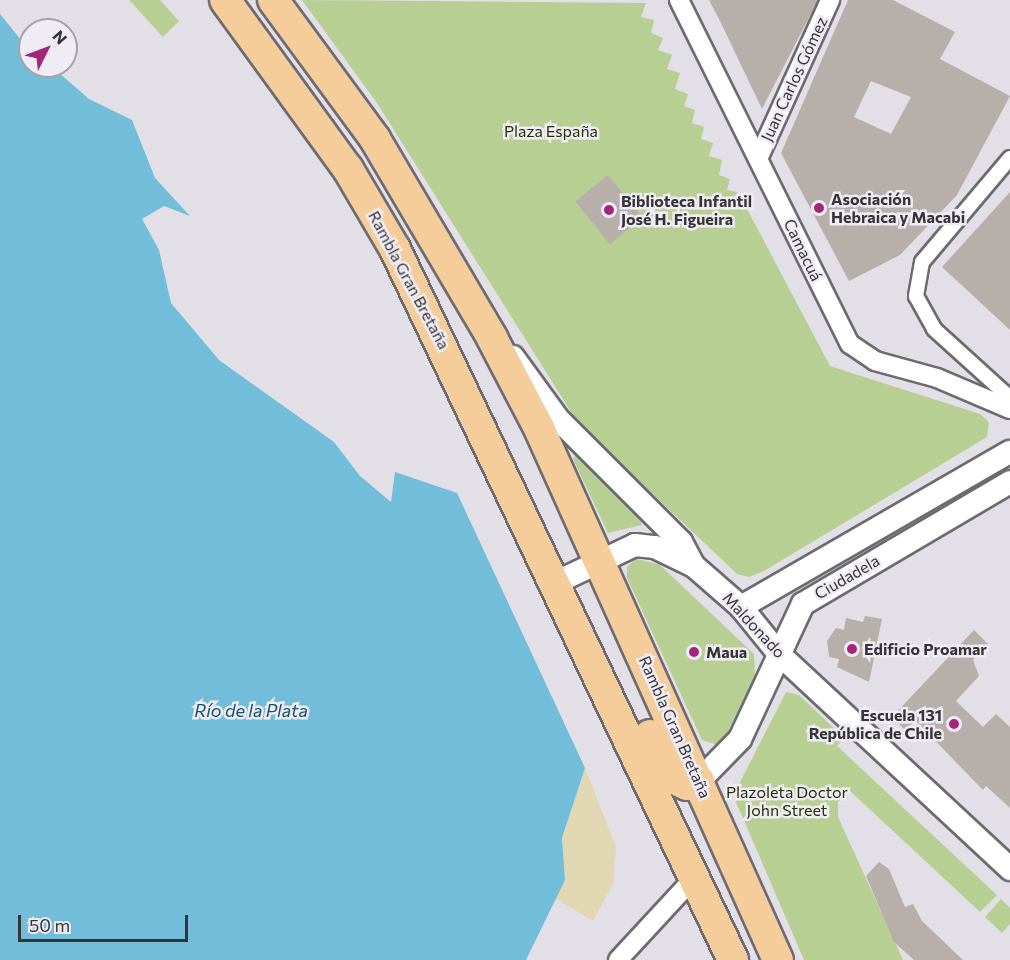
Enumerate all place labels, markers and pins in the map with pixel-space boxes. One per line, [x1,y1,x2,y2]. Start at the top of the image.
place label: Asociación Hebraica y Macabi [831,189,965,227]
place label: Biblioteca Infantil José H. Figueira [621,191,752,229]
marker: Asociación Hebraica y Macabi [812,201,826,215]
marker: Biblioteca Infantil José H. Figueira [602,203,616,217]
place label: Edificio Proamar [864,639,987,659]
place label: Maua [706,642,747,662]
marker: Edificio Proamar [845,642,859,656]
marker: Maua [687,645,701,659]
place label: Escuela 131 República de Chile [809,705,942,743]
marker: Escuela 131 República de Chile [947,717,961,731]

